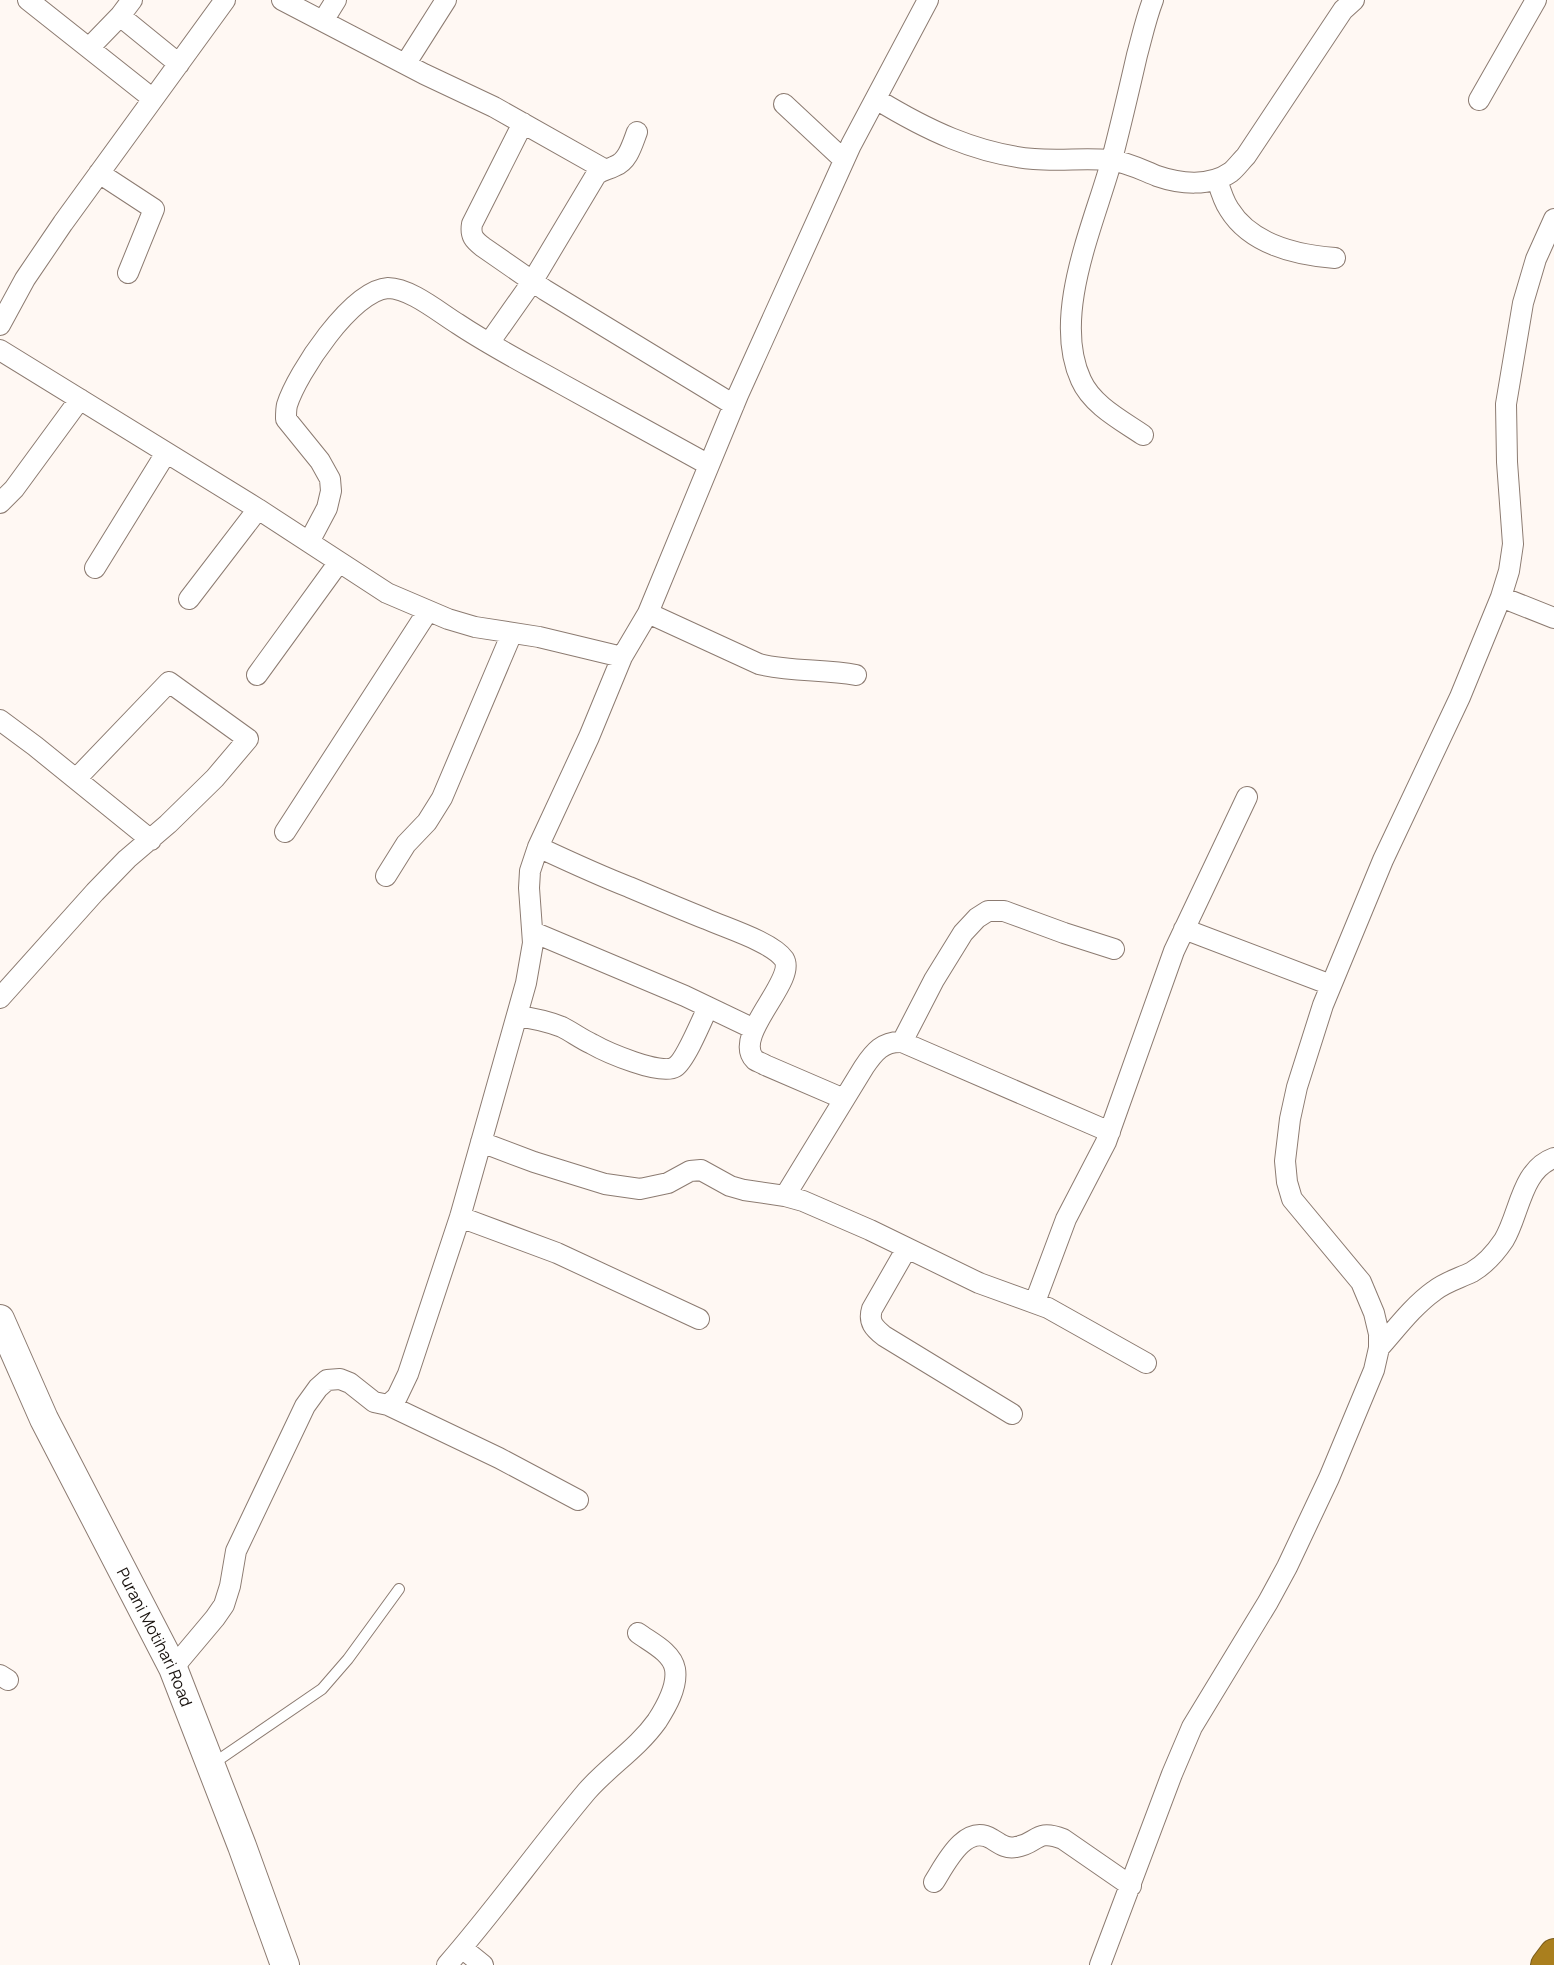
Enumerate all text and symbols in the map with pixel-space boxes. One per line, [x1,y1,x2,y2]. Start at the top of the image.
street label: Purani Motihari Road [112,1564,198,1710]

